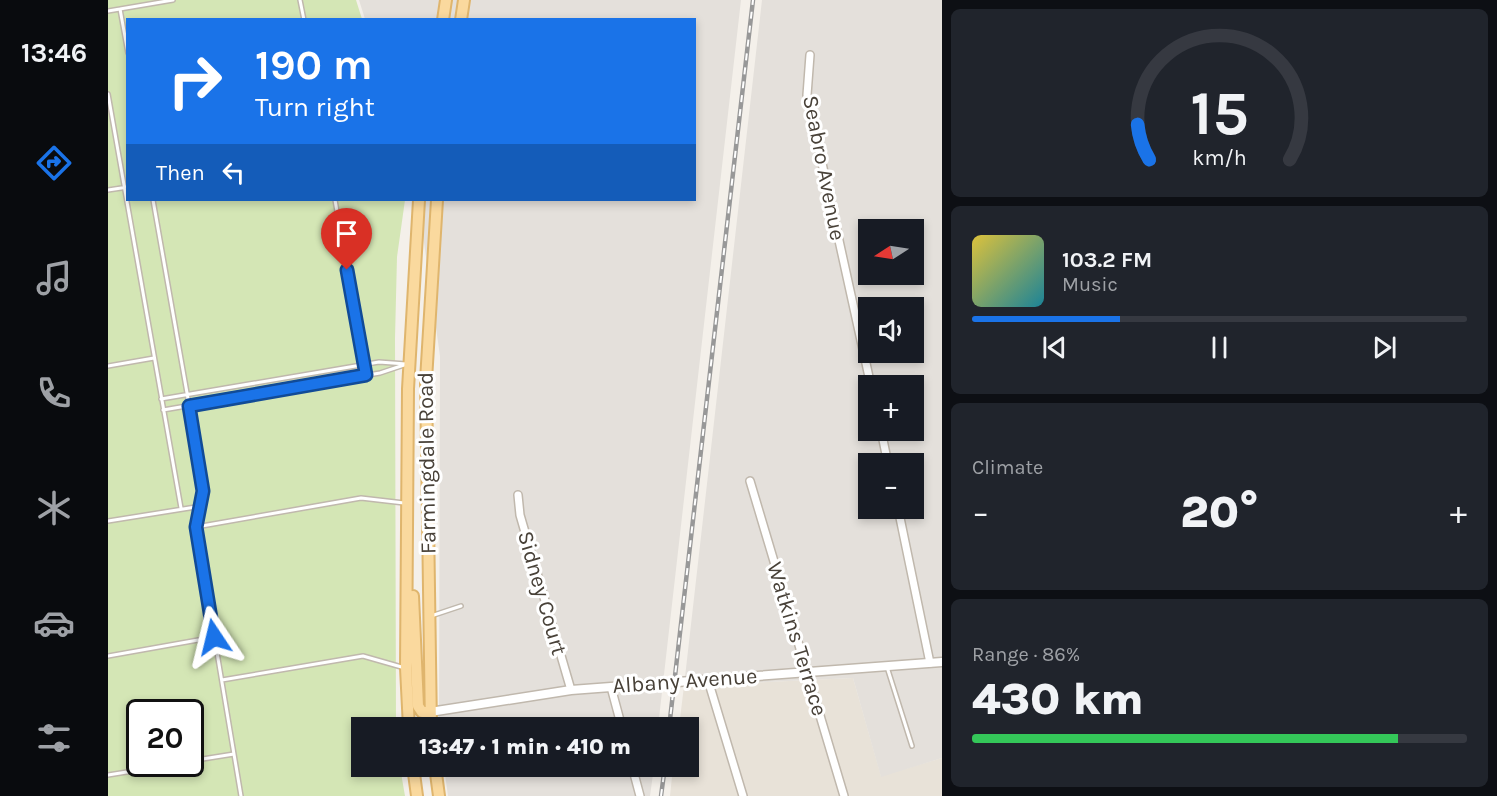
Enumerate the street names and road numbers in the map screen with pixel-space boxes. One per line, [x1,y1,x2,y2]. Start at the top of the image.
street label: Seabro Avenue [797,93,851,243]
street label: Farmingdale Road [412,372,442,554]
street label: Sidney Court [512,528,572,658]
street label: Watkins Terrace [761,559,833,719]
street label: Albany Avenue [612,663,758,699]

